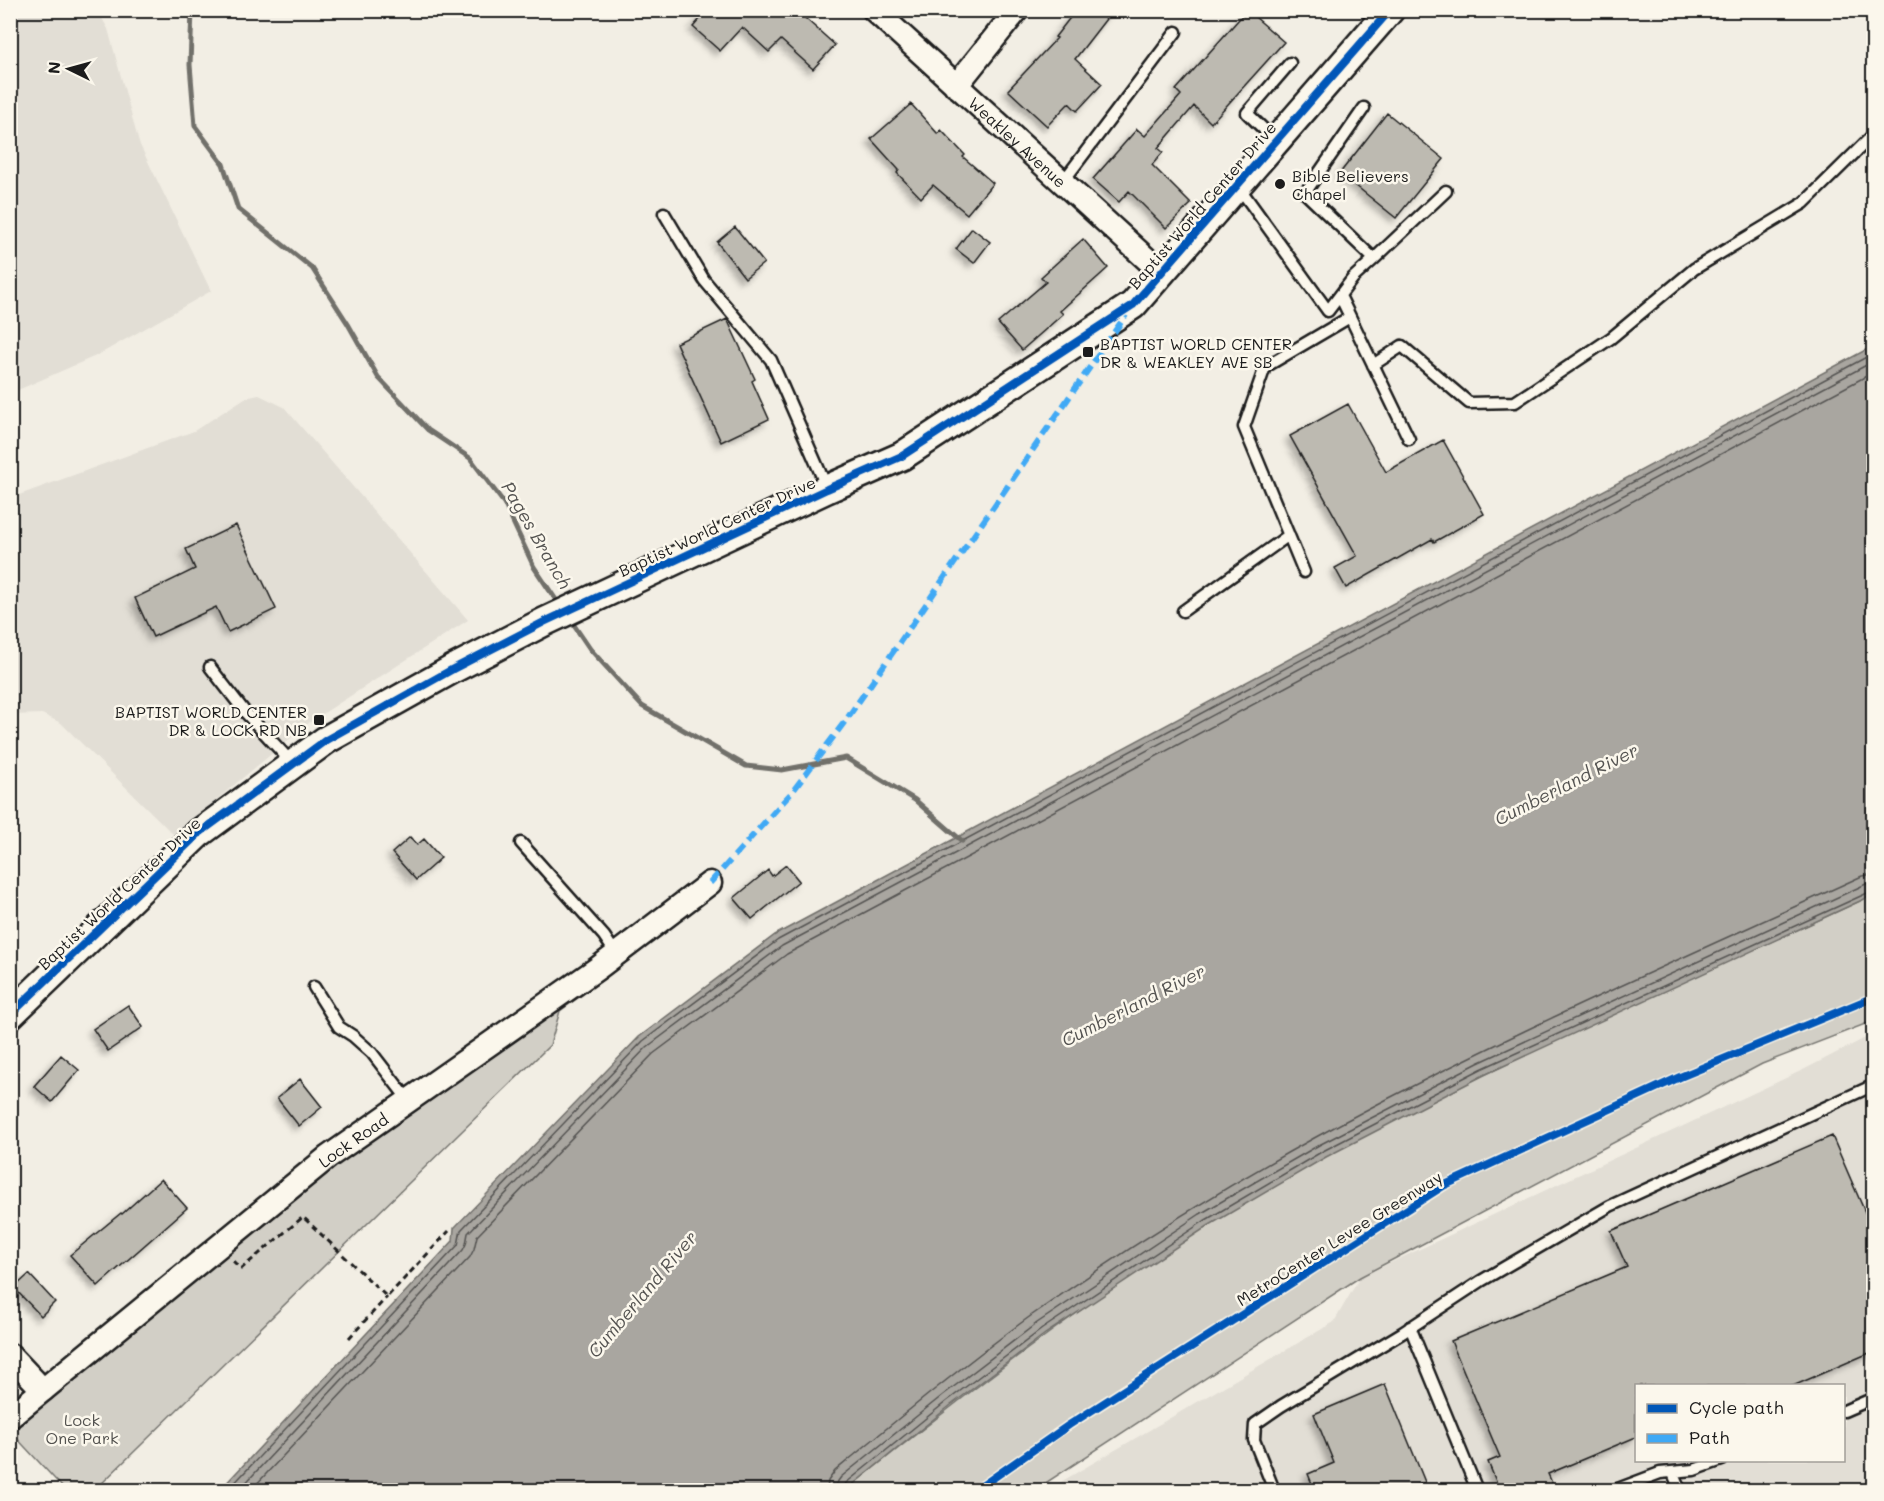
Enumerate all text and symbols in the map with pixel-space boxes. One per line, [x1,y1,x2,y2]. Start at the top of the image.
north arrow [39,39,99,99]
text: N [43,61,65,75]
street label: Weakley Avenue [965,92,1071,191]
street label: Baptist World Center Drive [1124,117,1280,293]
place label: Bible Believers Chapel [1292,165,1409,204]
marker: Bible Believers Chapel [1273,177,1287,191]
place label: BAPTIST WORLD CENTER DR & WEAKLEY AVE SB [1100,333,1292,372]
marker: BAPTIST WORLD CENTER DR & WEAKLEY AVE SB [1081,345,1095,359]
street label: Baptist World Center Drive [615,471,819,581]
water label: Pages Branch [496,477,578,593]
place label: BAPTIST WORLD CENTER DR & LOCK RD NB [115,701,307,740]
marker: BAPTIST WORLD CENTER DR & LOCK RD NB [312,713,326,727]
water label: Cumberland River [1490,737,1642,831]
street label: Baptist World Center Drive [33,812,205,974]
water label: Cumberland River [1057,958,1209,1052]
street label: Lock Road [313,1108,392,1172]
street label: MetroCenter Levee Greenway [1232,1166,1446,1310]
water label: Cumberland River [582,1226,702,1362]
legend [1635,1384,1845,1462]
text: Cycle path [1689,1395,1784,1419]
park label: Lock One Park [46,1409,118,1448]
text: Path [1689,1425,1729,1449]

